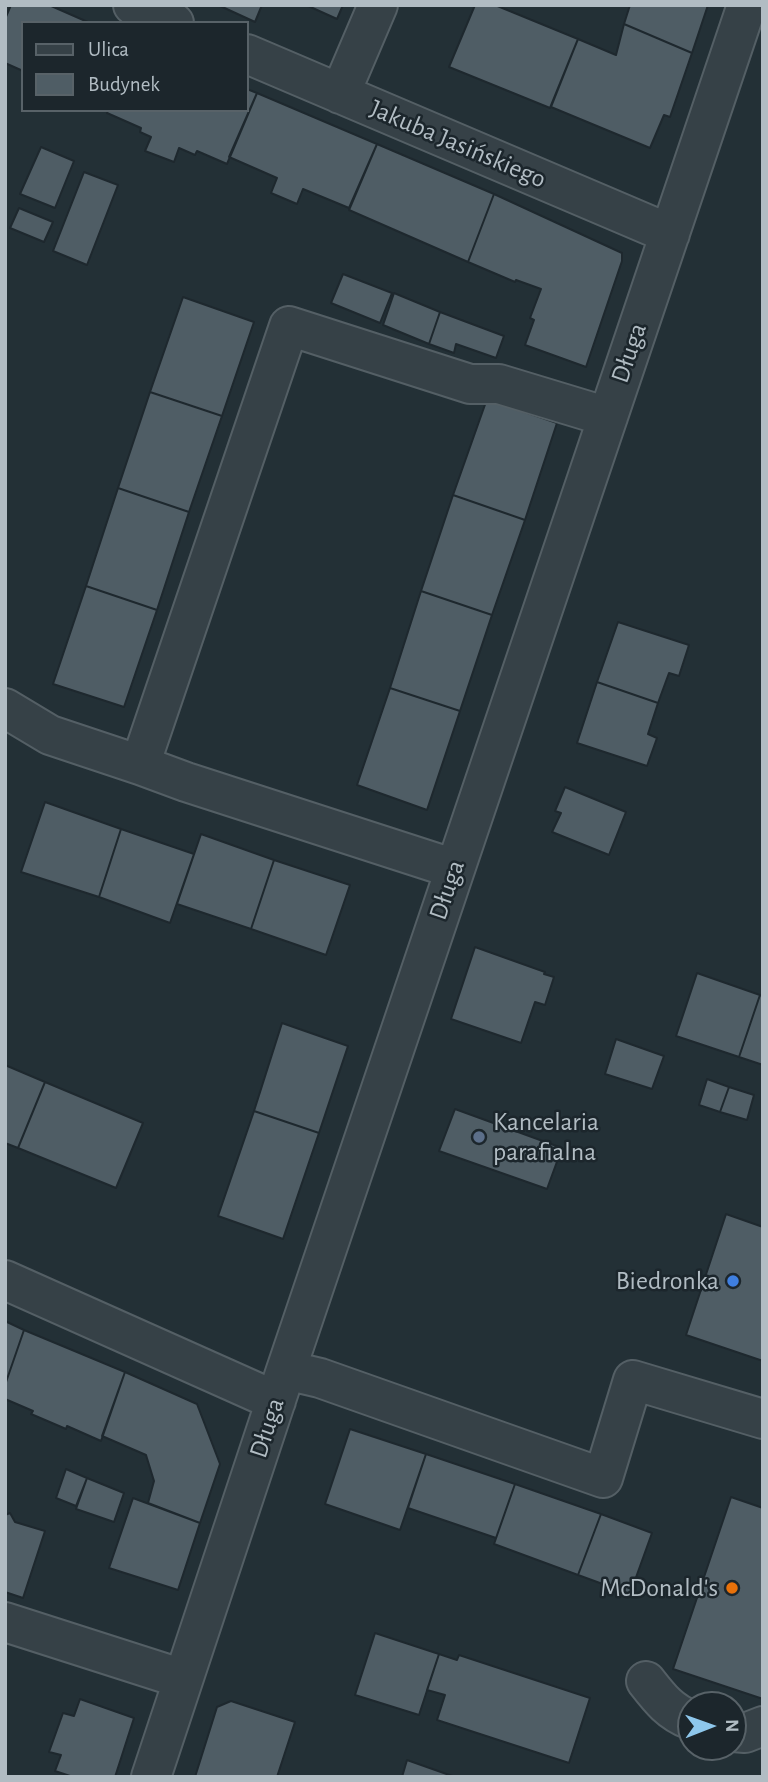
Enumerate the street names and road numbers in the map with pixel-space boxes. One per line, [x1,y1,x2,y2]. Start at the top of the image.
street label: Jakuba Jasińskiego [365,93,551,195]
street label: Długa [604,319,654,387]
street label: Długa [422,856,472,924]
street label: Długa [243,1394,291,1462]

